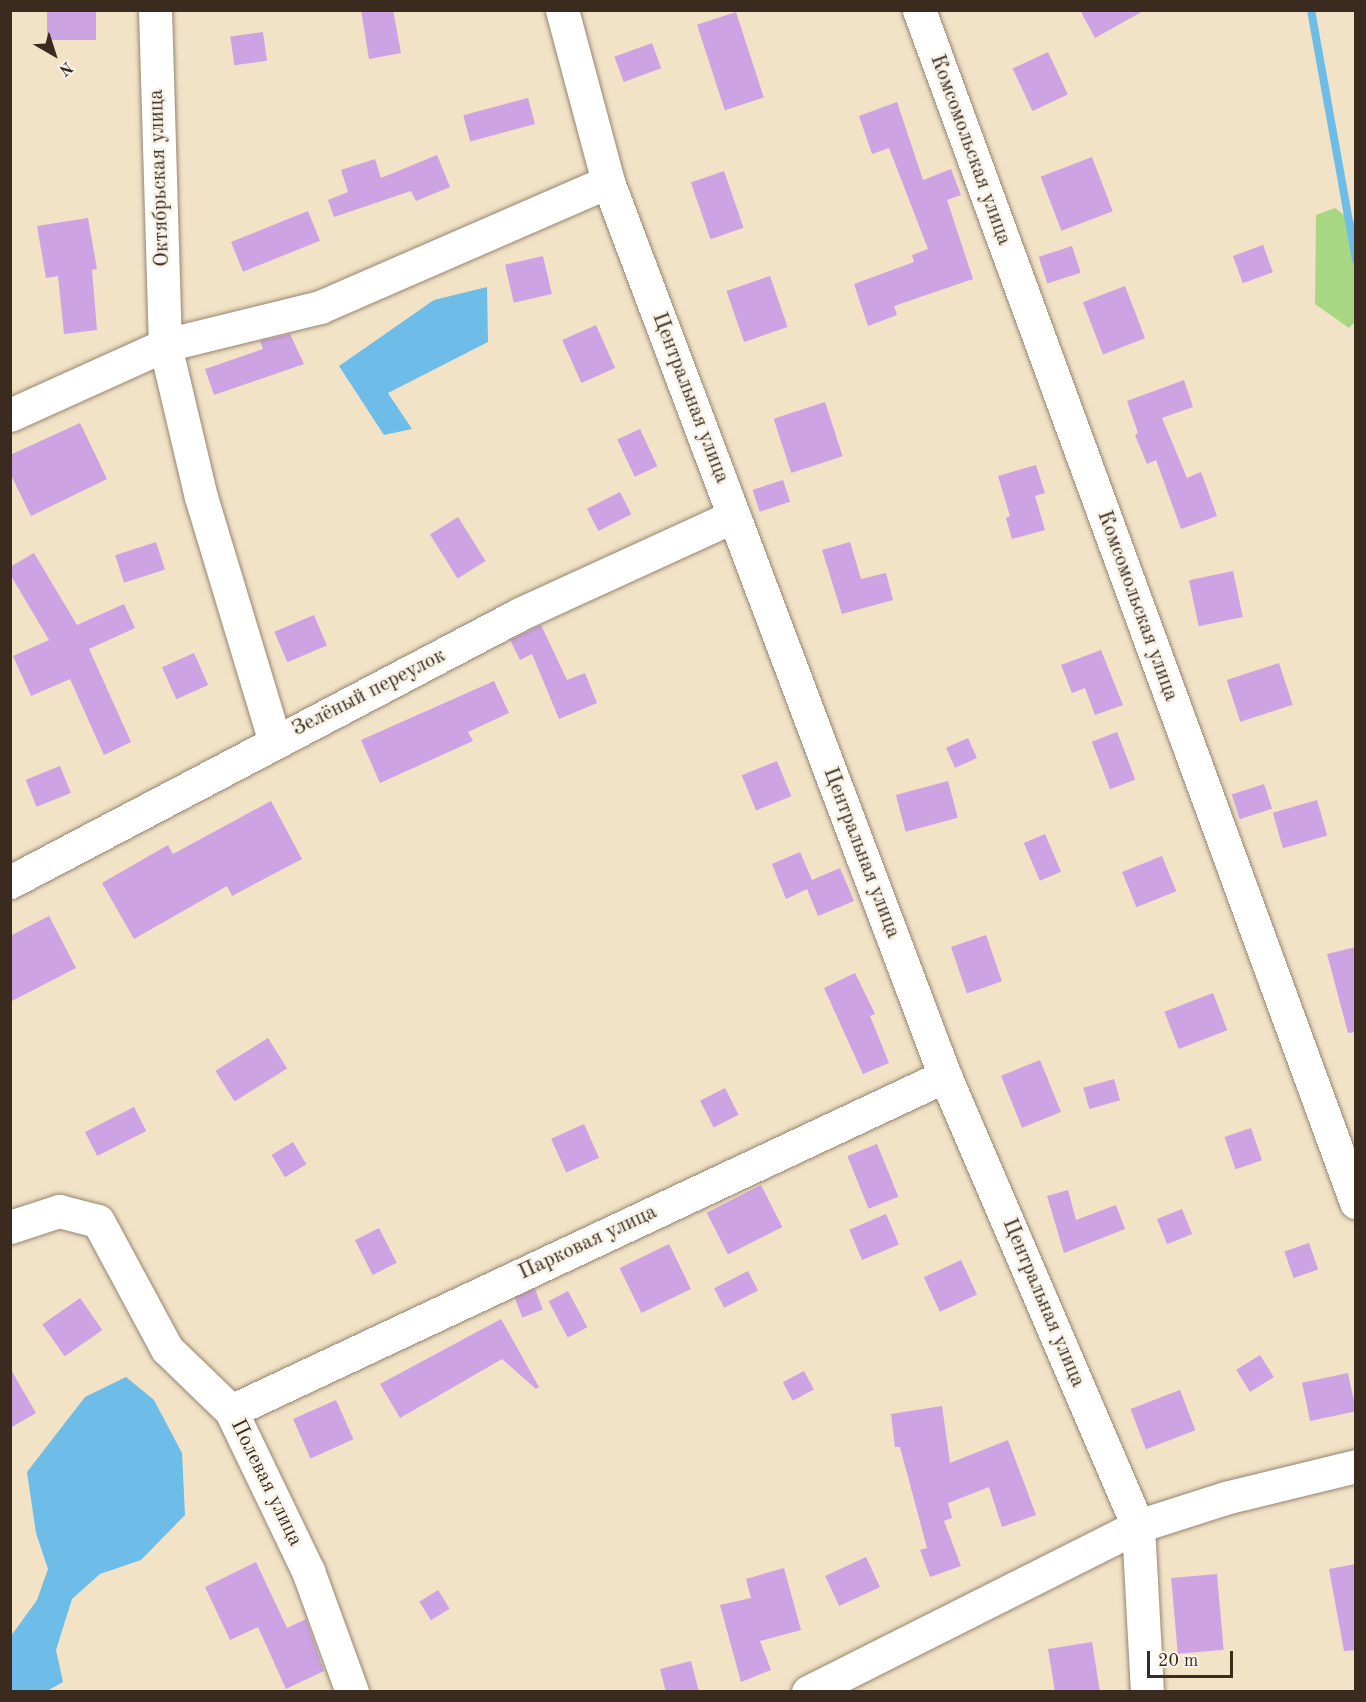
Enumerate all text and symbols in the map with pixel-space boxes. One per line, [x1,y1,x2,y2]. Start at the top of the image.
north arrow [24,24,84,84]
street label: Комсомольская улица [924,51,1016,249]
text: N [56,58,75,78]
street label: Октябрьская улица [144,89,176,267]
street label: Центральная улица [646,309,734,487]
street label: Комсомольская улица [1091,507,1183,705]
street label: Зелёный переулок [288,643,450,743]
street label: Центральная улица [817,764,905,942]
street label: Парковая улица [515,1200,661,1286]
street label: Центральная улица [996,1215,1090,1391]
street label: Полевая улица [224,1415,308,1551]
scale bar [1150,1639,1236,1677]
text: 20 m [1158,1652,1198,1670]

